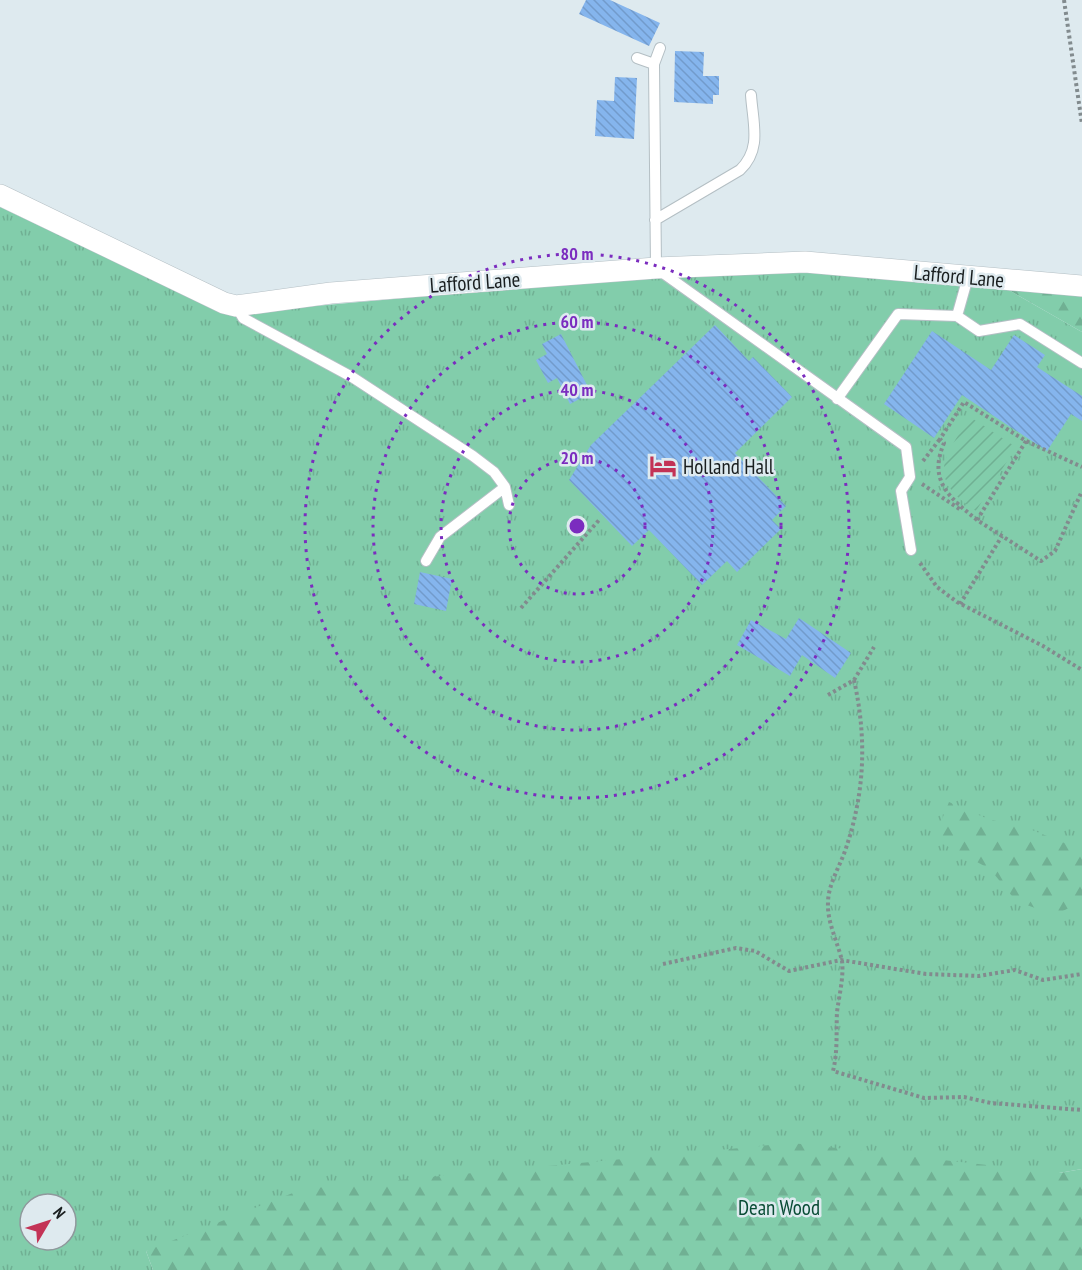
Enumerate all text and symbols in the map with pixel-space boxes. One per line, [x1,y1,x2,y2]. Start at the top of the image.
text: 80 m [561,242,593,265]
street label: Lafford Lane [913,259,1005,293]
street label: Lafford Lane [429,265,521,299]
text: 60 m [561,310,593,333]
text: 40 m [561,378,593,401]
text: 20 m [561,446,593,469]
hotel icon: Holland Hall [648,451,678,481]
place label: Holland Hall [683,453,774,480]
centre of rings [567,516,587,536]
north arrow [18,1192,78,1252]
park label: Dean Wood [738,1194,820,1221]
text: N [49,1203,70,1222]

